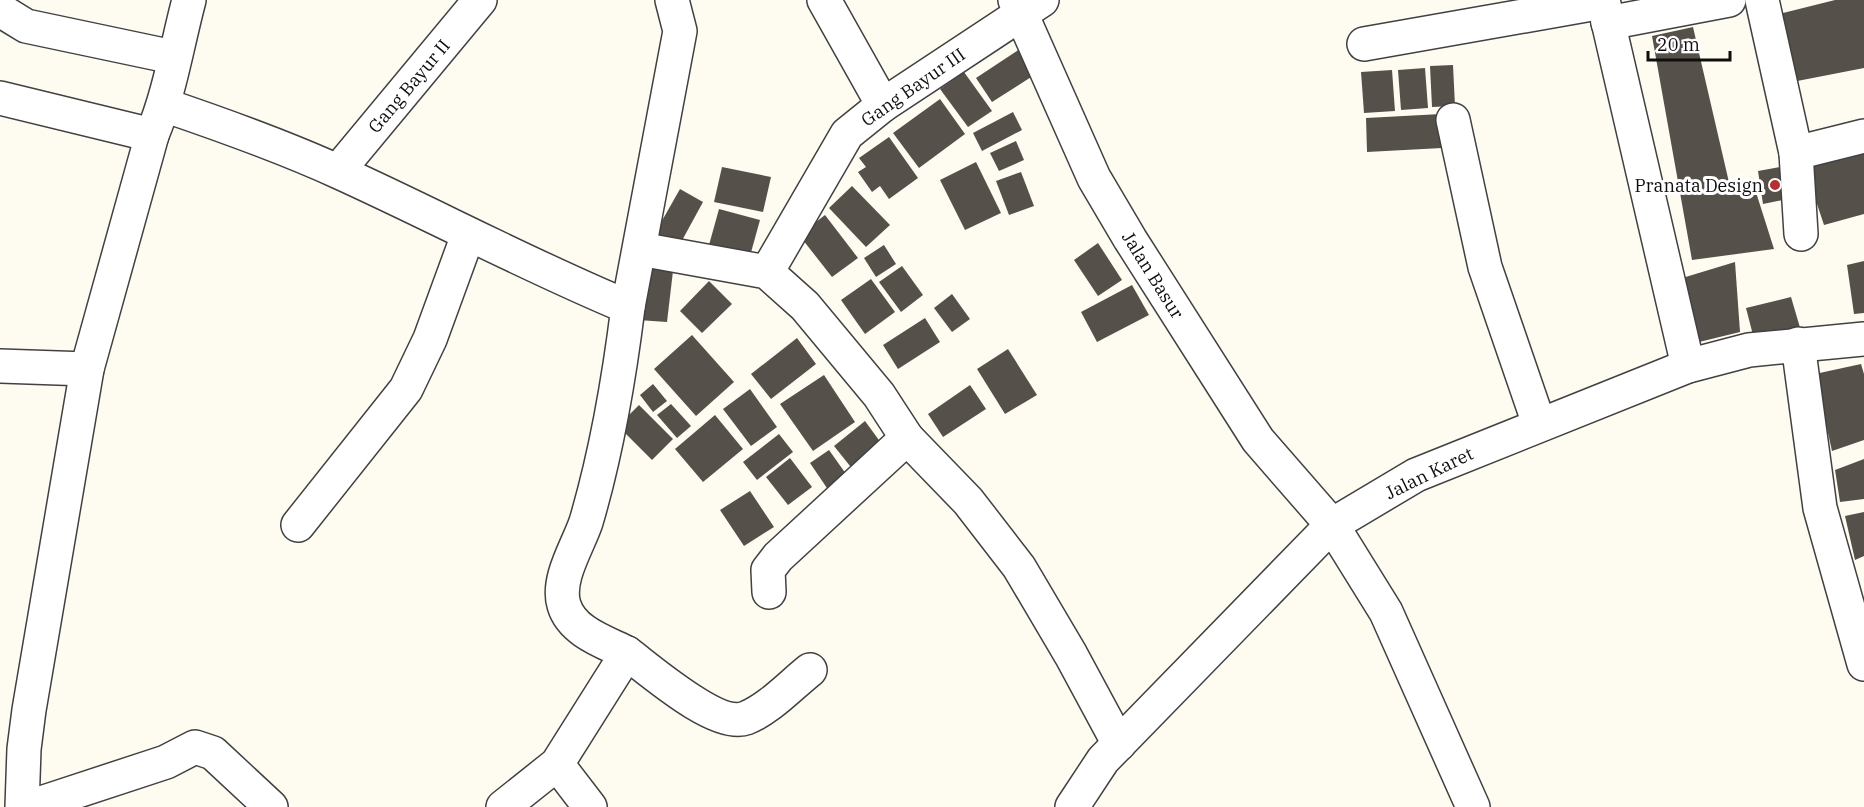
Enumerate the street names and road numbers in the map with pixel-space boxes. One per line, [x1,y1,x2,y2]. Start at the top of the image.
street label: Gang Bayur II [363,34,455,138]
street label: Gang Bayur III [857,43,969,131]
street label: Jalan Basur [1117,227,1189,323]
street label: Jalan Karet [1381,442,1477,504]

